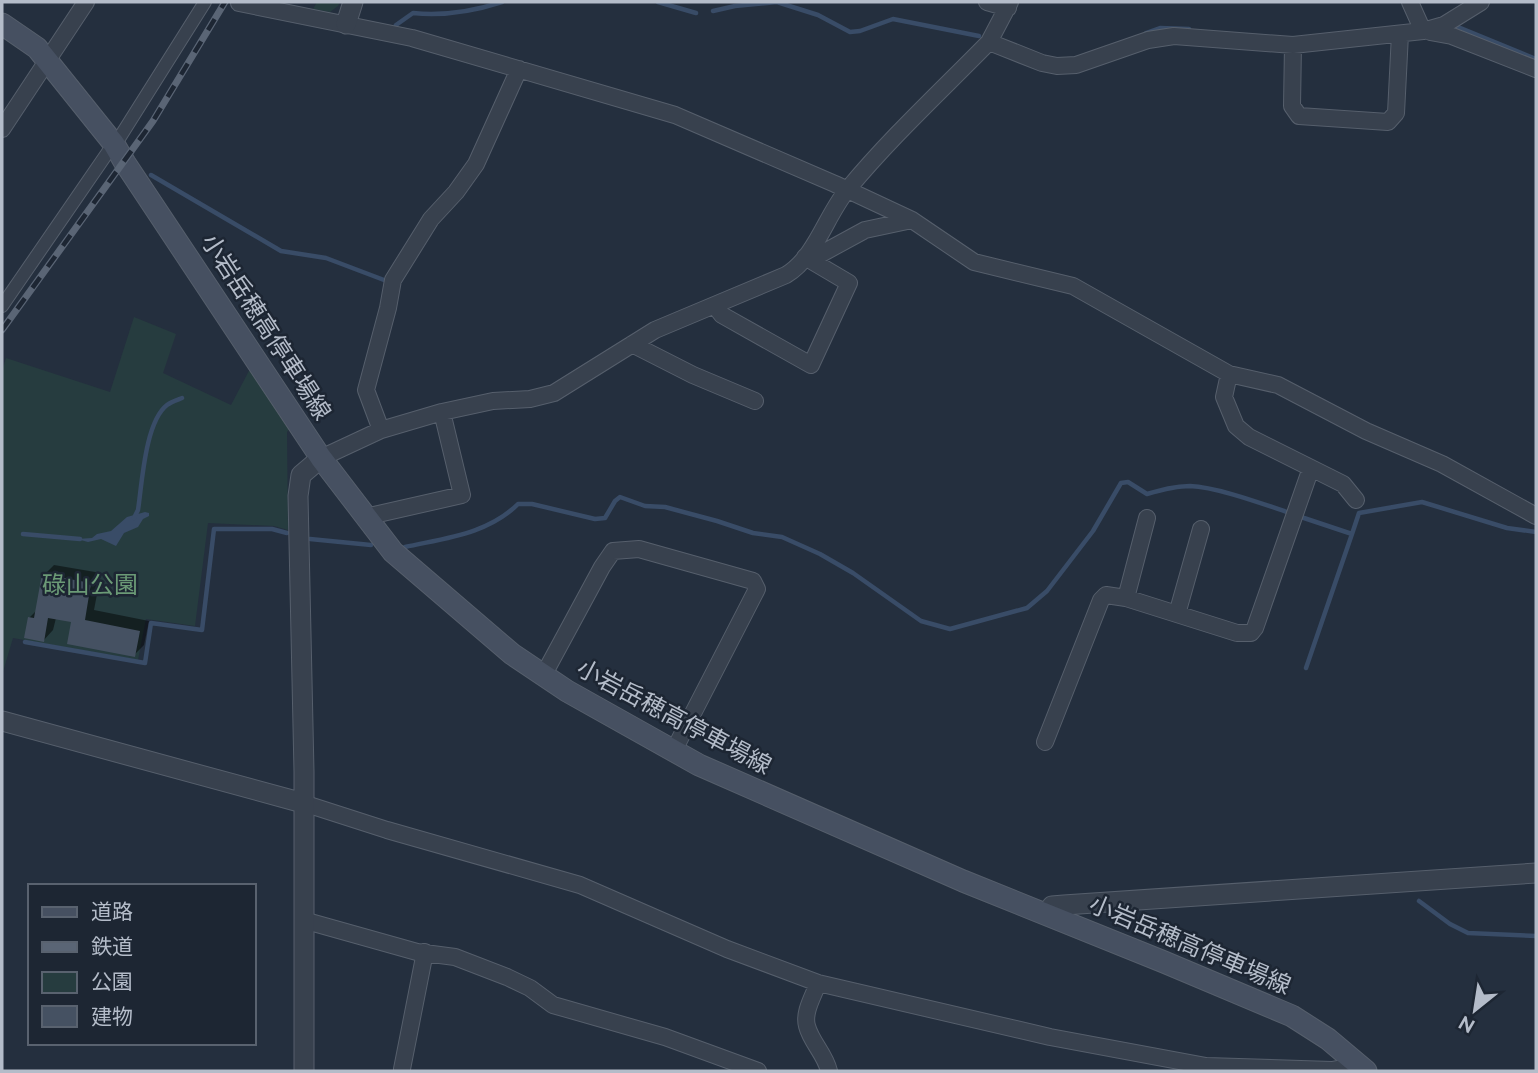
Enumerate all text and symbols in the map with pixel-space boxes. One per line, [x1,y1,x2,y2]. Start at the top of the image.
street label: 小岩岳穂高停車場線 [195,228,337,425]
park label: 碌山公園 [42,570,138,599]
street label: 小岩岳穂高停車場線 [572,653,776,780]
legend [28,884,256,1045]
street label: 小岩岳穂高停車場線 [1085,889,1295,1000]
text: 道路 [91,899,133,924]
text: 鉄道 [91,934,133,959]
text: 公園 [91,969,133,994]
north arrow [1440,975,1510,1045]
text: 建物 [91,1004,133,1029]
text: N [1455,1012,1478,1038]

